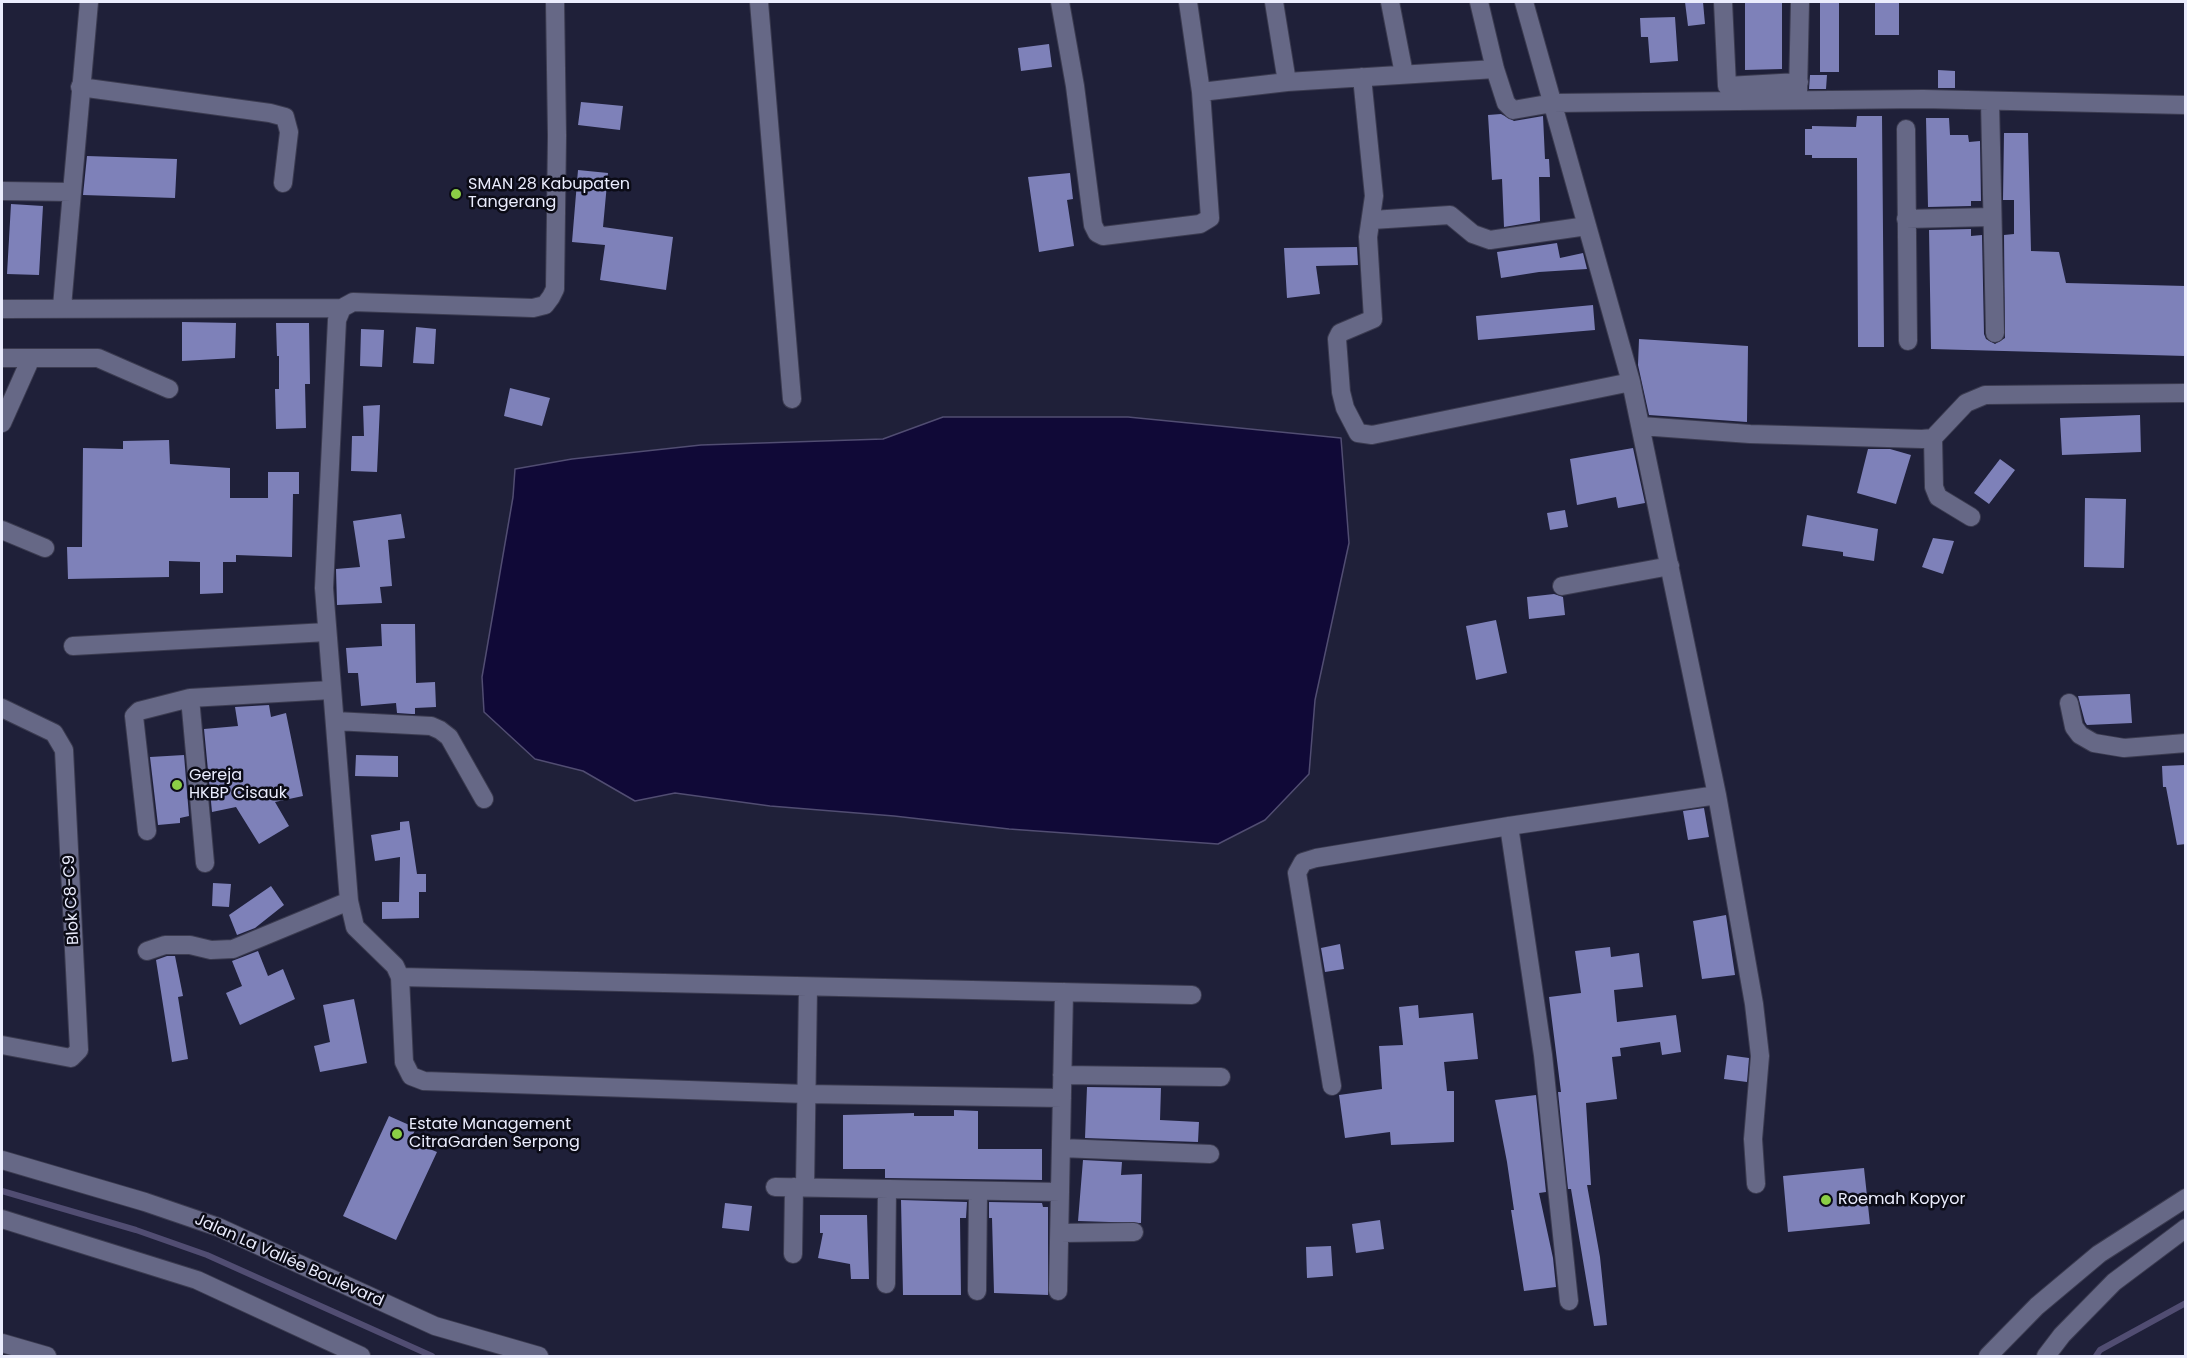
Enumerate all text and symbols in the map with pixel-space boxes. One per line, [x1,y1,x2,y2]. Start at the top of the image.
place label: SMAN 28 Kabupaten Tangerang [468,175,630,213]
marker: SMAN 28 Kabupaten Tangerang [449,187,463,201]
place label: Gereja HKBP Cisauk [189,766,287,804]
marker: Gereja HKBP Cisauk [170,778,184,792]
street label: Blok C8-C9 [60,854,84,946]
place label: Estate Management CitraGarden Serpong [409,1115,580,1153]
marker: Estate Management CitraGarden Serpong [390,1127,404,1141]
place label: Roemah Kopyor [1838,1190,1966,1210]
marker: Roemah Kopyor [1819,1193,1833,1207]
street label: Jalan La Vallée Boulevard [192,1211,386,1311]

